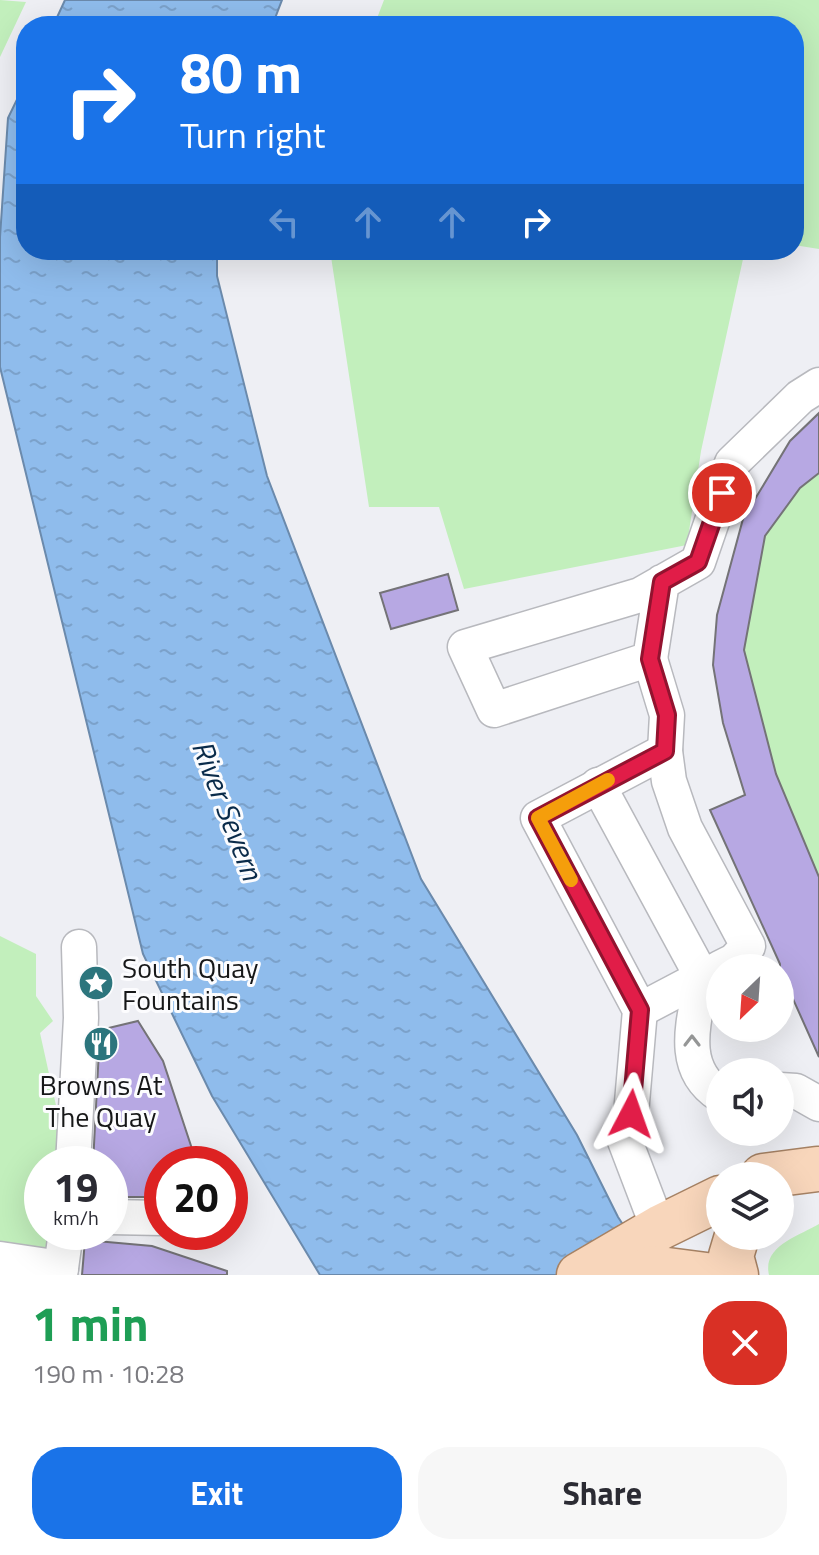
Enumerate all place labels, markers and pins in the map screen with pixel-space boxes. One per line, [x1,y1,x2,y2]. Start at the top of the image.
pin [688,459,756,527]
place label: South Quay Fountains [122,946,259,1021]
place icon: South Quay Fountains [77,964,115,1002]
restaurant icon: Browns At The Quay [82,1025,120,1063]
place label: Browns At The Quay [40,1063,163,1138]

